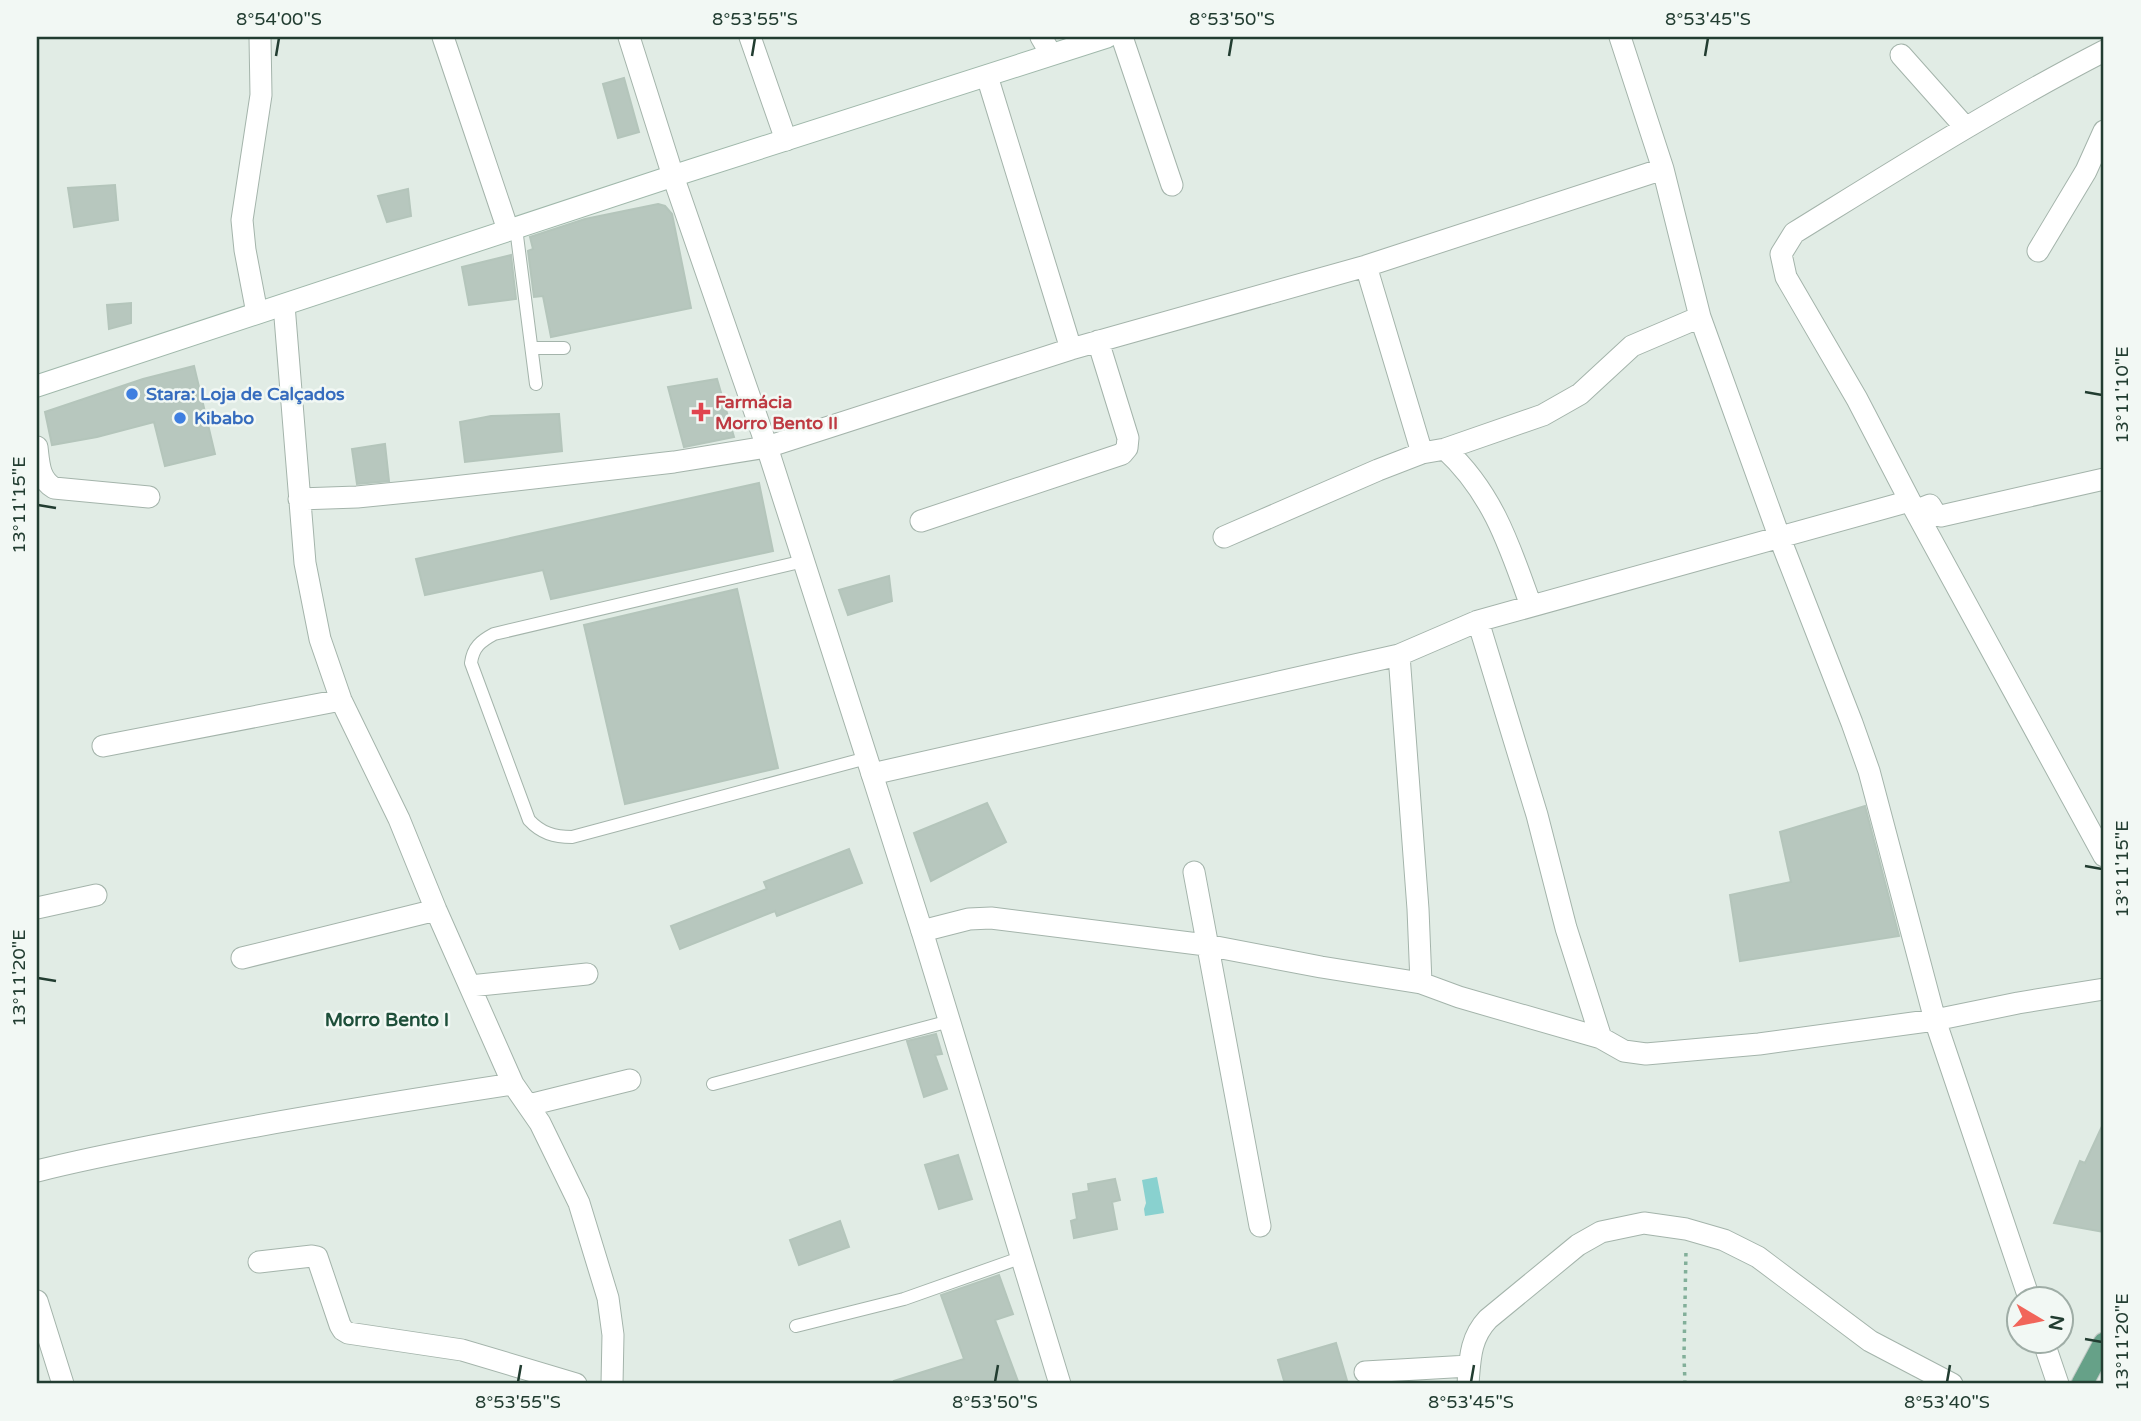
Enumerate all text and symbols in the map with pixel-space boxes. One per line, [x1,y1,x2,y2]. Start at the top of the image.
text: 8°54'00"S [236,8,322,30]
text: 8°53'55"S [712,8,798,30]
text: 8°53'50"S [1189,8,1275,30]
text: 8°53'45"S [1665,8,1751,30]
text: 13°11'10"E [2111,346,2133,444]
place label: Stara: Loja de Calçados [146,383,345,405]
marker: Stara: Loja de Calçados [124,386,140,402]
place label: Farmácia Morro Bento II [715,391,838,434]
marker: Farmácia Morro Bento II [693,404,709,420]
place label: Kibabo [194,407,254,429]
marker: Kibabo [172,410,188,426]
text: 13°11'15"E [8,456,30,554]
text: 13°11'15"E [2111,820,2133,918]
text: 13°11'20"E [8,929,30,1027]
district label: Morro Bento I [325,1009,449,1031]
north arrow [2004,1284,2074,1354]
text: 13°11'20"E [2111,1293,2133,1391]
text: N [2044,1313,2068,1332]
text: 8°53'55"S [475,1391,561,1413]
text: 8°53'50"S [952,1391,1038,1413]
text: 8°53'45"S [1428,1391,1514,1413]
text: 8°53'40"S [1904,1391,1990,1413]

